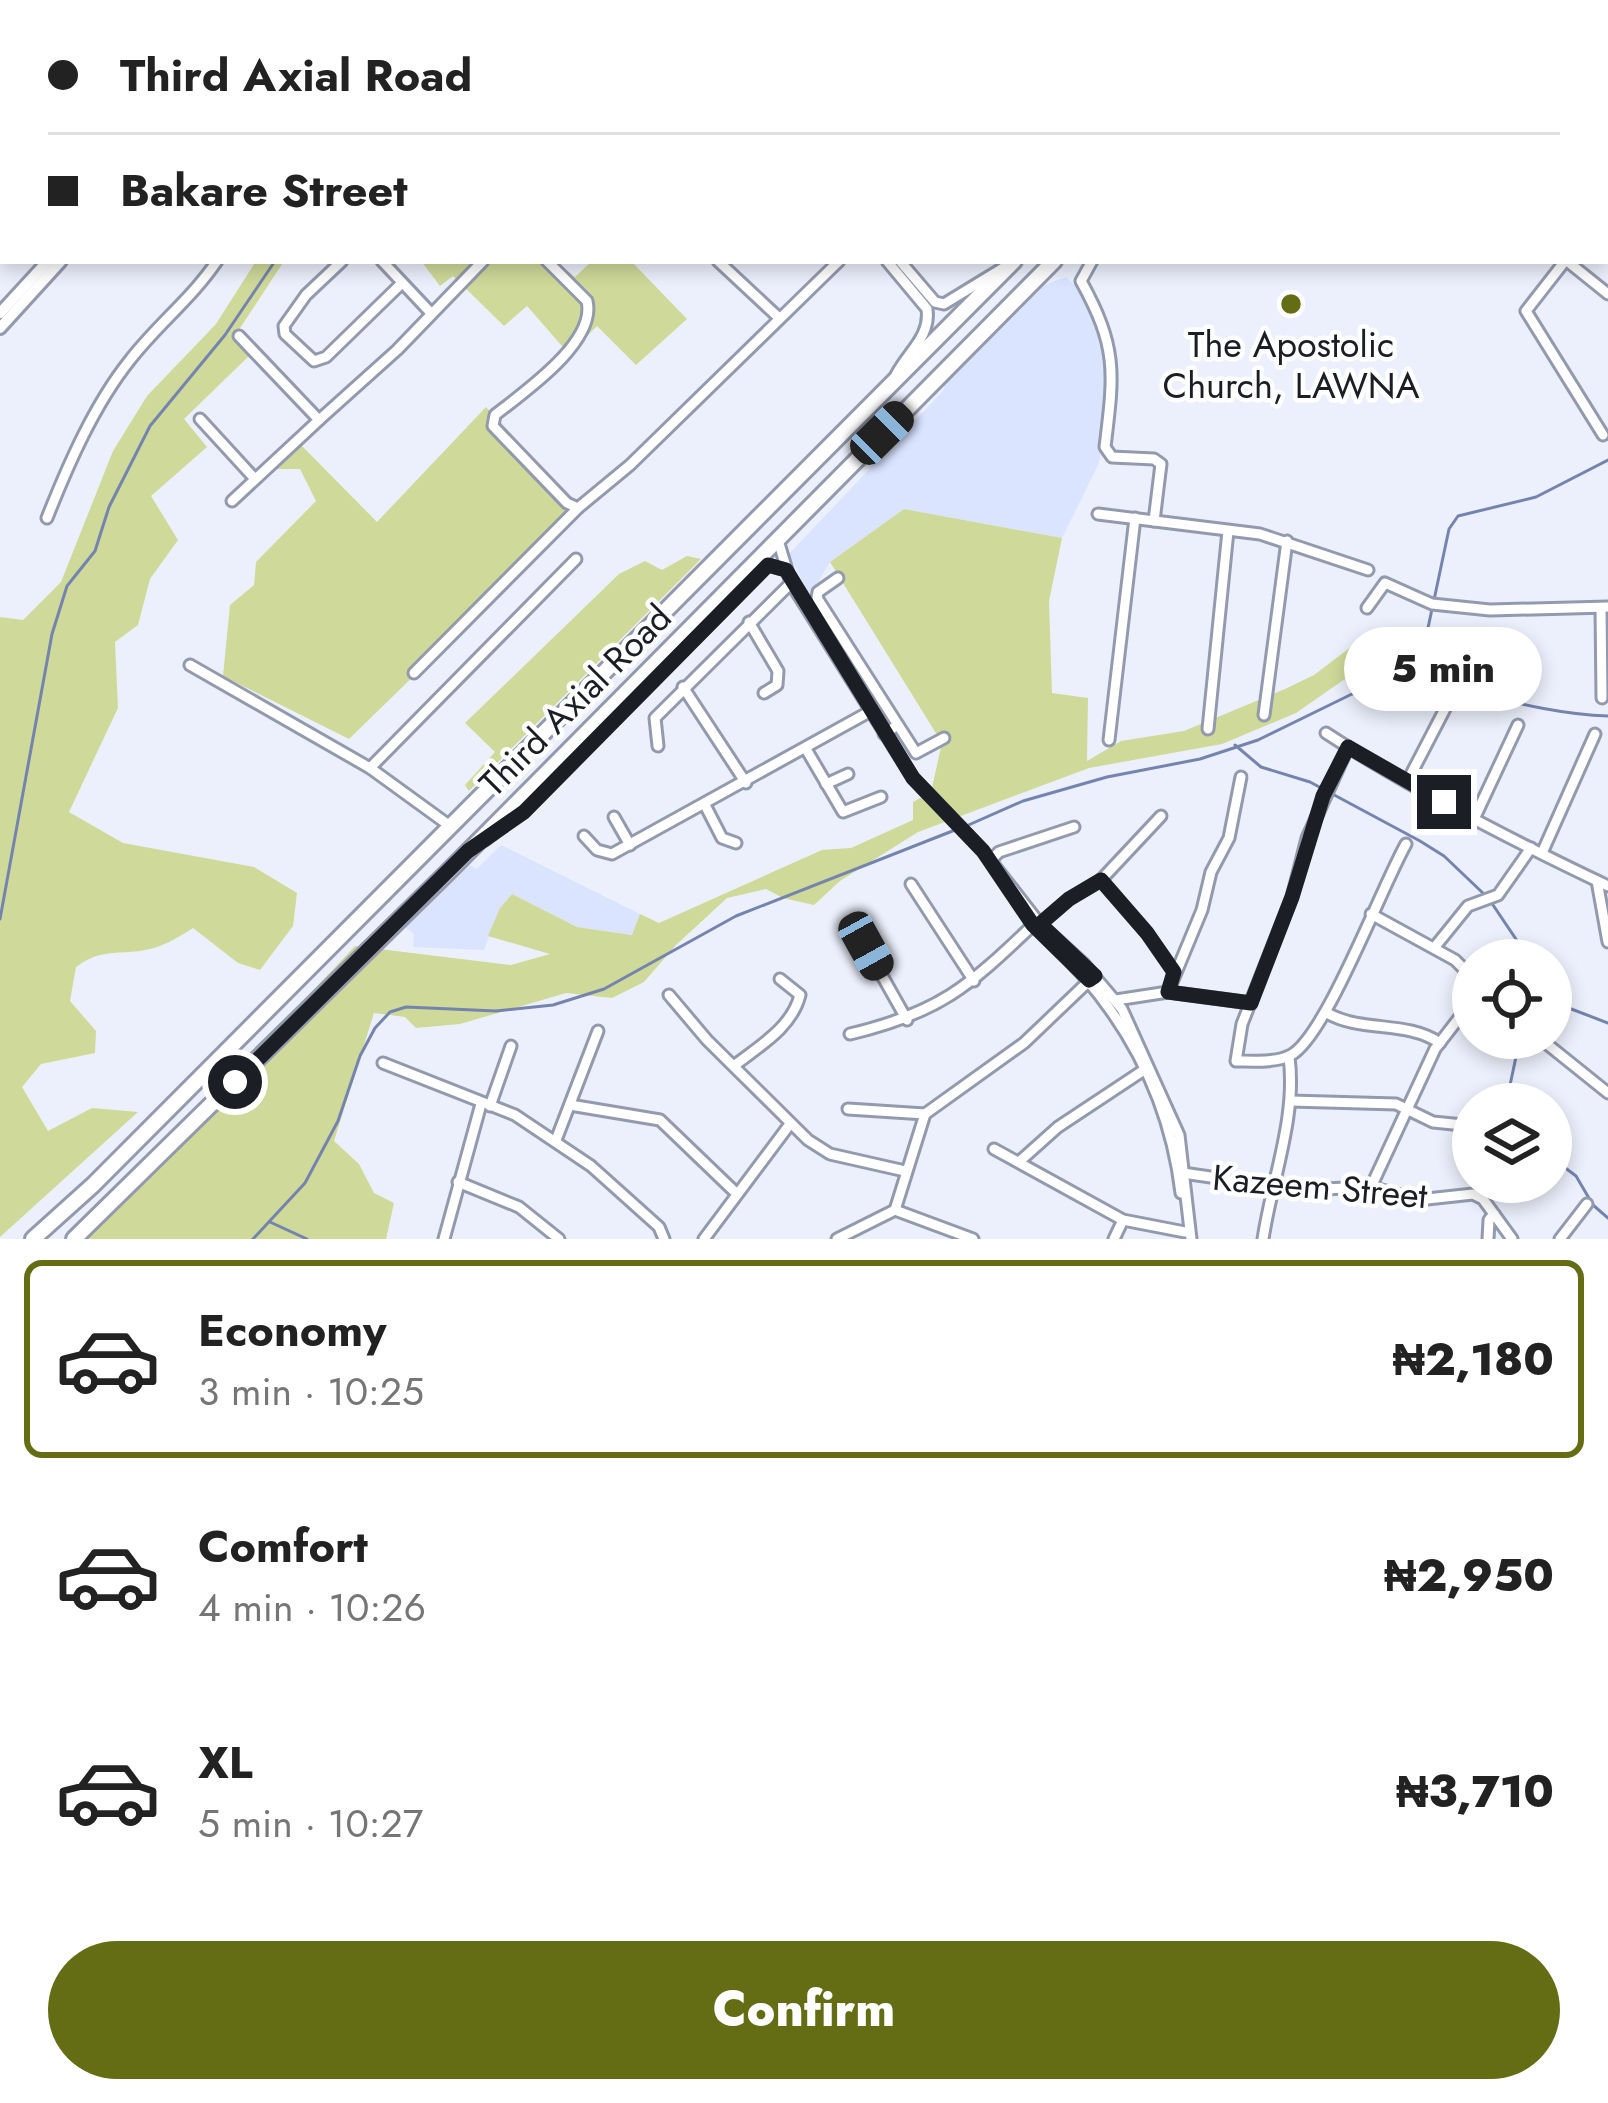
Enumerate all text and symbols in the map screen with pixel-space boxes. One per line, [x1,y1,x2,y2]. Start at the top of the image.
text: Third Axial Road [120,43,472,108]
text: Bakare Street [120,158,408,223]
marker: The Apostolic Church, LAWNA [1278,291,1304,317]
place label: The Apostolic Church, LAWNA [1162,318,1420,411]
car [844,395,920,471]
street label: Third Axial Road [467,592,683,808]
callout: 5 min [1345,628,1543,712]
text: 5 min [1391,640,1495,697]
route end [1417,775,1471,829]
car [833,906,899,986]
map controls [1452,939,1572,1203]
button: locate [1452,939,1572,1059]
route start [208,1055,262,1109]
button: layers [1452,1083,1572,1203]
street label: Kazeem Street [1210,1151,1430,1221]
text: Economy [198,1298,386,1363]
icon: car [54,1305,162,1413]
text: ₦2,180 [1392,1327,1554,1392]
text: 3 min · 10:25 [198,1363,424,1420]
text: Comfort [198,1514,368,1579]
icon: car [54,1521,162,1629]
text: ₦2,950 [1384,1543,1554,1608]
text: 4 min · 10:26 [198,1579,426,1636]
text: XL [198,1730,253,1795]
icon: car [54,1737,162,1845]
text: ₦3,710 [1396,1759,1554,1824]
text: 5 min · 10:27 [198,1795,423,1852]
button: Confirm [48,1941,1560,2079]

